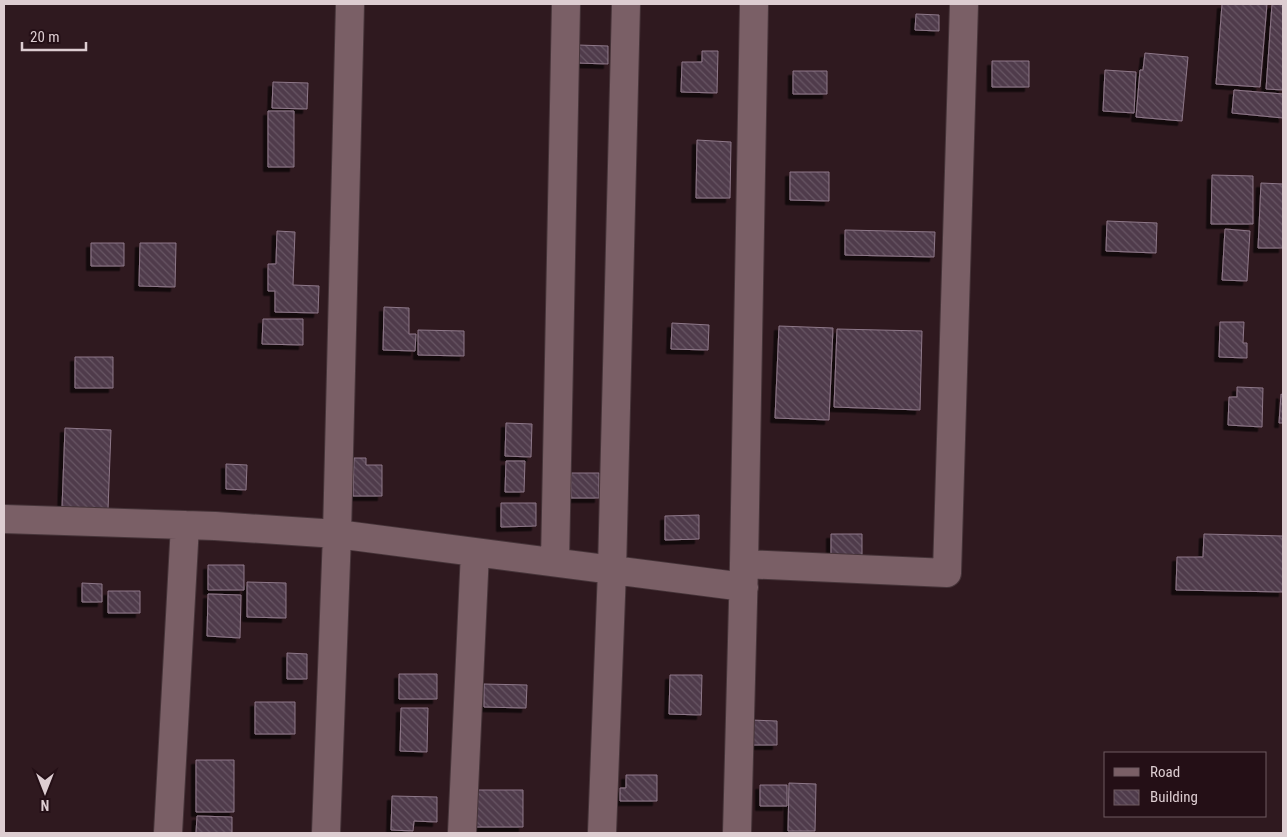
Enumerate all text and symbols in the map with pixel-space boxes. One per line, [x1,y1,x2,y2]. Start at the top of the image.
scale bar [22,20,86,52]
text: 20 m [30,28,60,46]
legend [1104,752,1267,817]
text: Road [1150,763,1180,781]
north arrow [20,767,70,817]
text: Building [1150,788,1198,806]
text: N [41,797,49,813]

